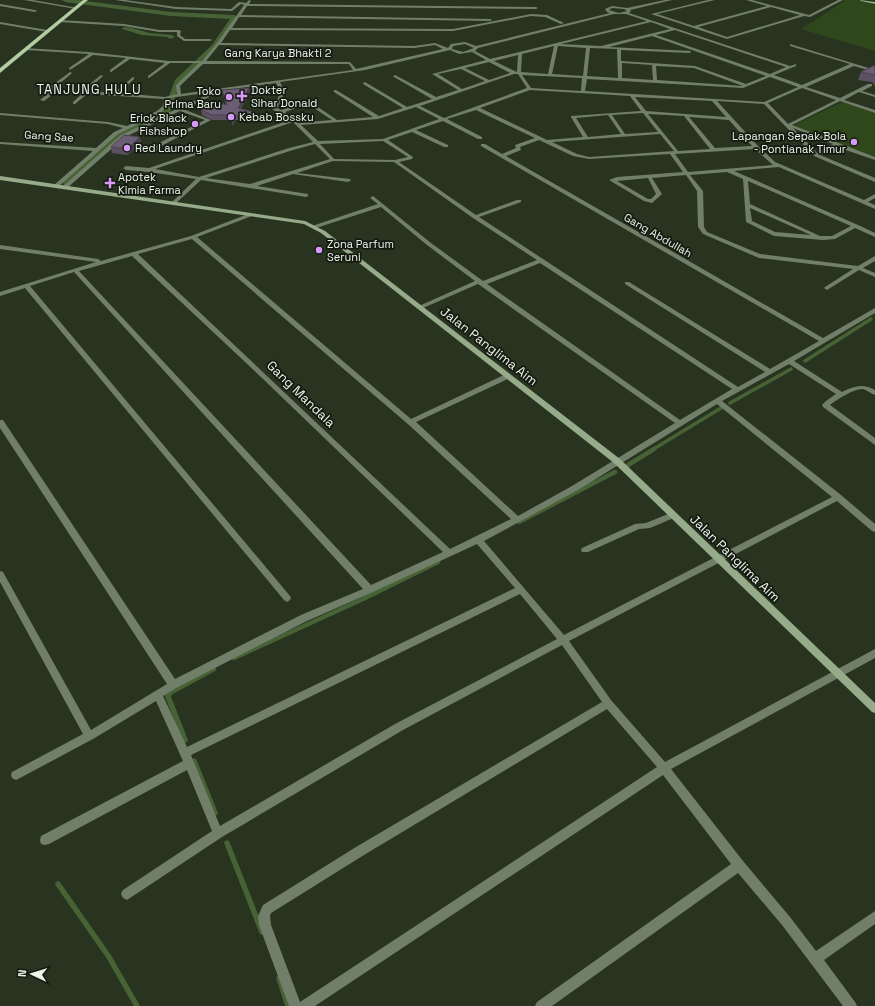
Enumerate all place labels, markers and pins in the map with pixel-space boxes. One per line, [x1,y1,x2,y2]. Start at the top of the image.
place label: Dokter Sihar Donald [251,83,317,110]
place label: Toko Prima Baru [164,84,221,111]
marker: Dokter Sihar Donald [236,90,248,102]
marker: Toko Prima Baru [224,92,234,102]
place label: Kebab Bossku [239,110,314,124]
place label: Erick Black Fishshop [130,111,187,138]
marker: Kebab Bossku [226,112,236,122]
marker: Erick Black Fishshop [190,119,200,129]
place label: Lapangan Sepak Bola - Pontianak Timur [732,129,847,156]
marker: Lapangan Sepak Bola - Pontianak Timur [849,137,859,147]
place label: Red Laundry [135,141,202,155]
marker: Red Laundry [122,143,132,153]
place label: Apotek Kimia Farma [118,170,182,197]
marker: Apotek Kimia Farma [105,178,115,188]
place label: Zona Parfum Seruni [327,237,394,264]
marker: Zona Parfum Seruni [314,245,324,255]

